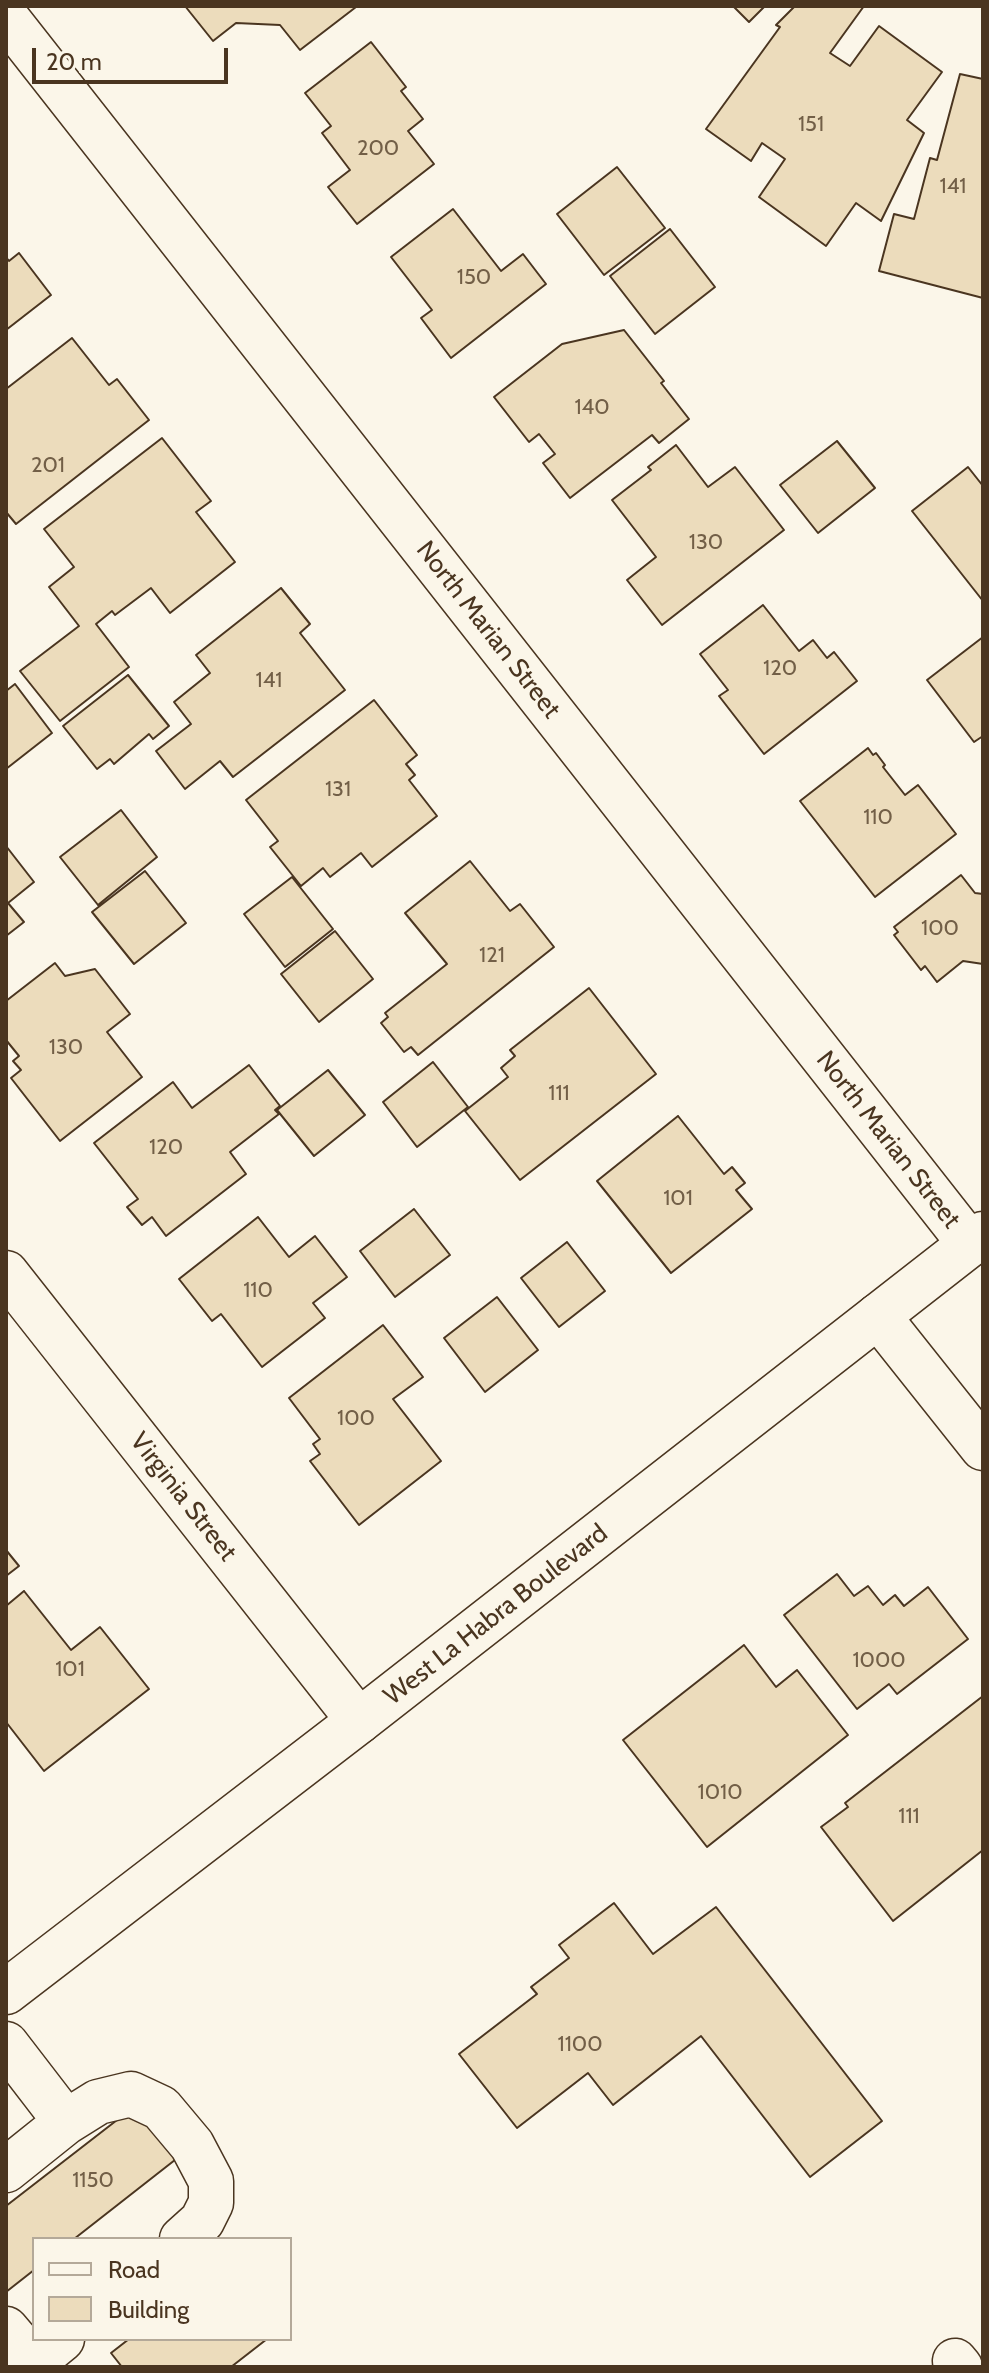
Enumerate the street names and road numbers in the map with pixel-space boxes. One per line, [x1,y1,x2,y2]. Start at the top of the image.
street label: North Marian Street [409,535,567,725]
street label: North Marian Street [809,1045,967,1235]
street label: Virginia Street [123,1426,243,1568]
street label: West La Habra Boulevard [378,1518,614,1712]

